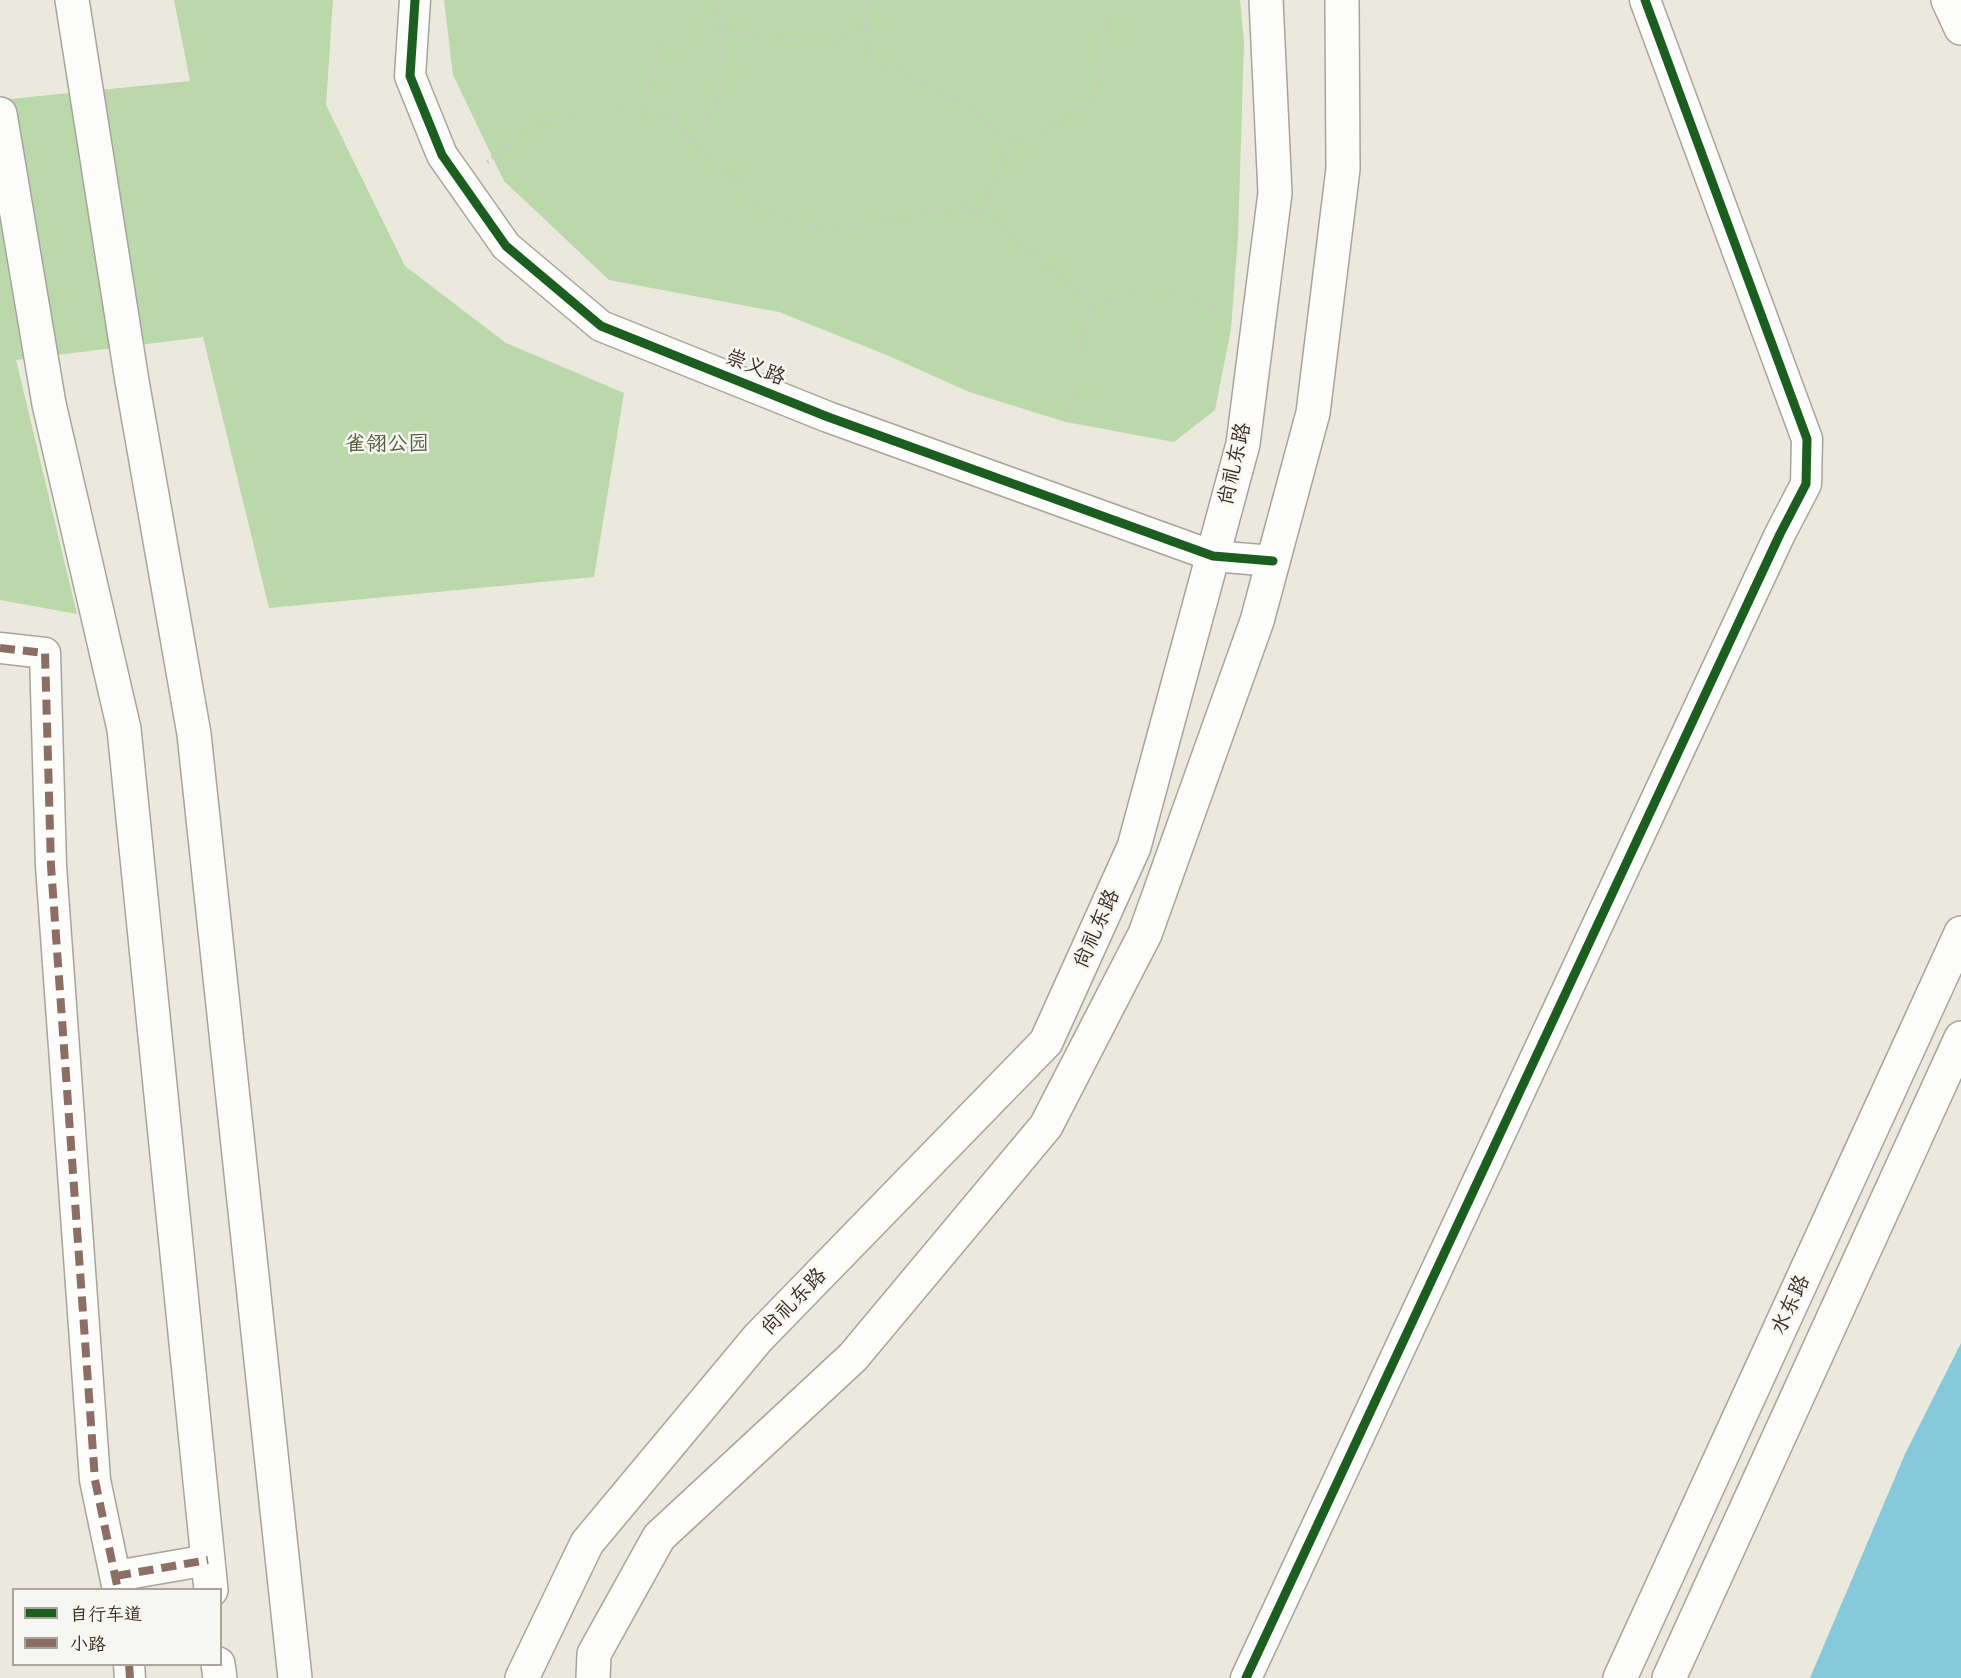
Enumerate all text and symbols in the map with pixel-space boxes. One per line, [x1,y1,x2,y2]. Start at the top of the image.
street label: 崇义路 [721,345,789,391]
street label: 尚礼东路 [1213,420,1257,508]
park label: 雀翎公园 [345,431,429,457]
street label: 尚礼东路 [1068,886,1126,972]
street label: 尚礼东路 [756,1263,832,1341]
street label: 水东路 [1766,1271,1816,1339]
legend [12,1588,222,1666]
text: 自行车道 [70,1601,142,1626]
text: 小路 [70,1631,106,1656]

